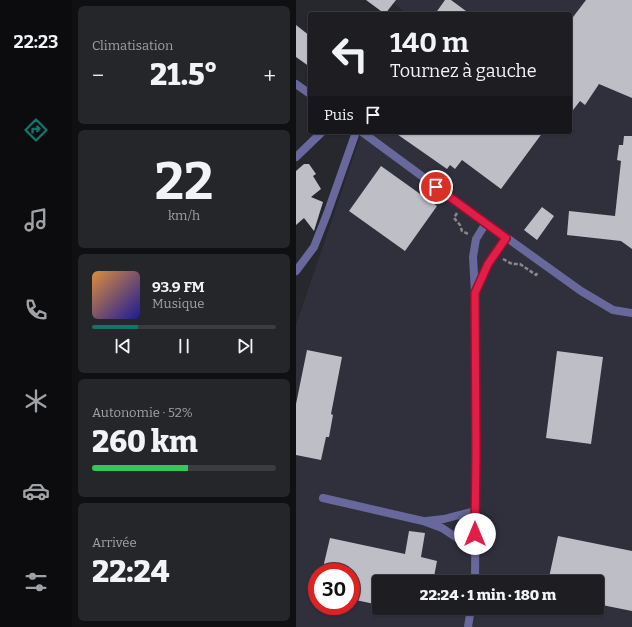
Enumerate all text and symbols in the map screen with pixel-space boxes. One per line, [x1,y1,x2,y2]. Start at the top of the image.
text: 140 m [390,26,469,59]
icon: left [324,28,376,80]
text: 22:23 [14,31,58,53]
text: Climatisation [92,38,173,53]
text: 21.5° [150,57,218,93]
text: Tournez à gauche [390,60,537,82]
text: − [92,62,104,89]
text: + [263,62,276,89]
icon: arrive [362,104,384,126]
text: Puis [324,106,354,124]
icon: directions [22,116,50,144]
text: 22 [155,150,213,213]
pin [419,170,453,204]
icon: arrive [425,176,447,198]
icon: music [22,206,50,234]
text: km/h [168,208,200,223]
text: 93.9 FM [152,278,205,296]
icon: phone [22,296,50,324]
text: Musique [152,296,204,311]
icon: previous [112,335,134,357]
icon: pause [173,335,195,357]
icon: next [234,335,256,357]
icon: climate [22,387,50,415]
text: Autonomie · 52% [92,405,193,420]
text: 260 km [92,424,198,460]
icon: car [22,477,50,505]
position arrow [454,513,496,555]
text: Arrivée [92,535,137,550]
text: 22:24 [92,554,169,590]
speed limit sign: 30 [308,563,360,615]
icon: filters [22,568,50,596]
text: 22:24 · 1 min · 180 m [420,586,556,604]

